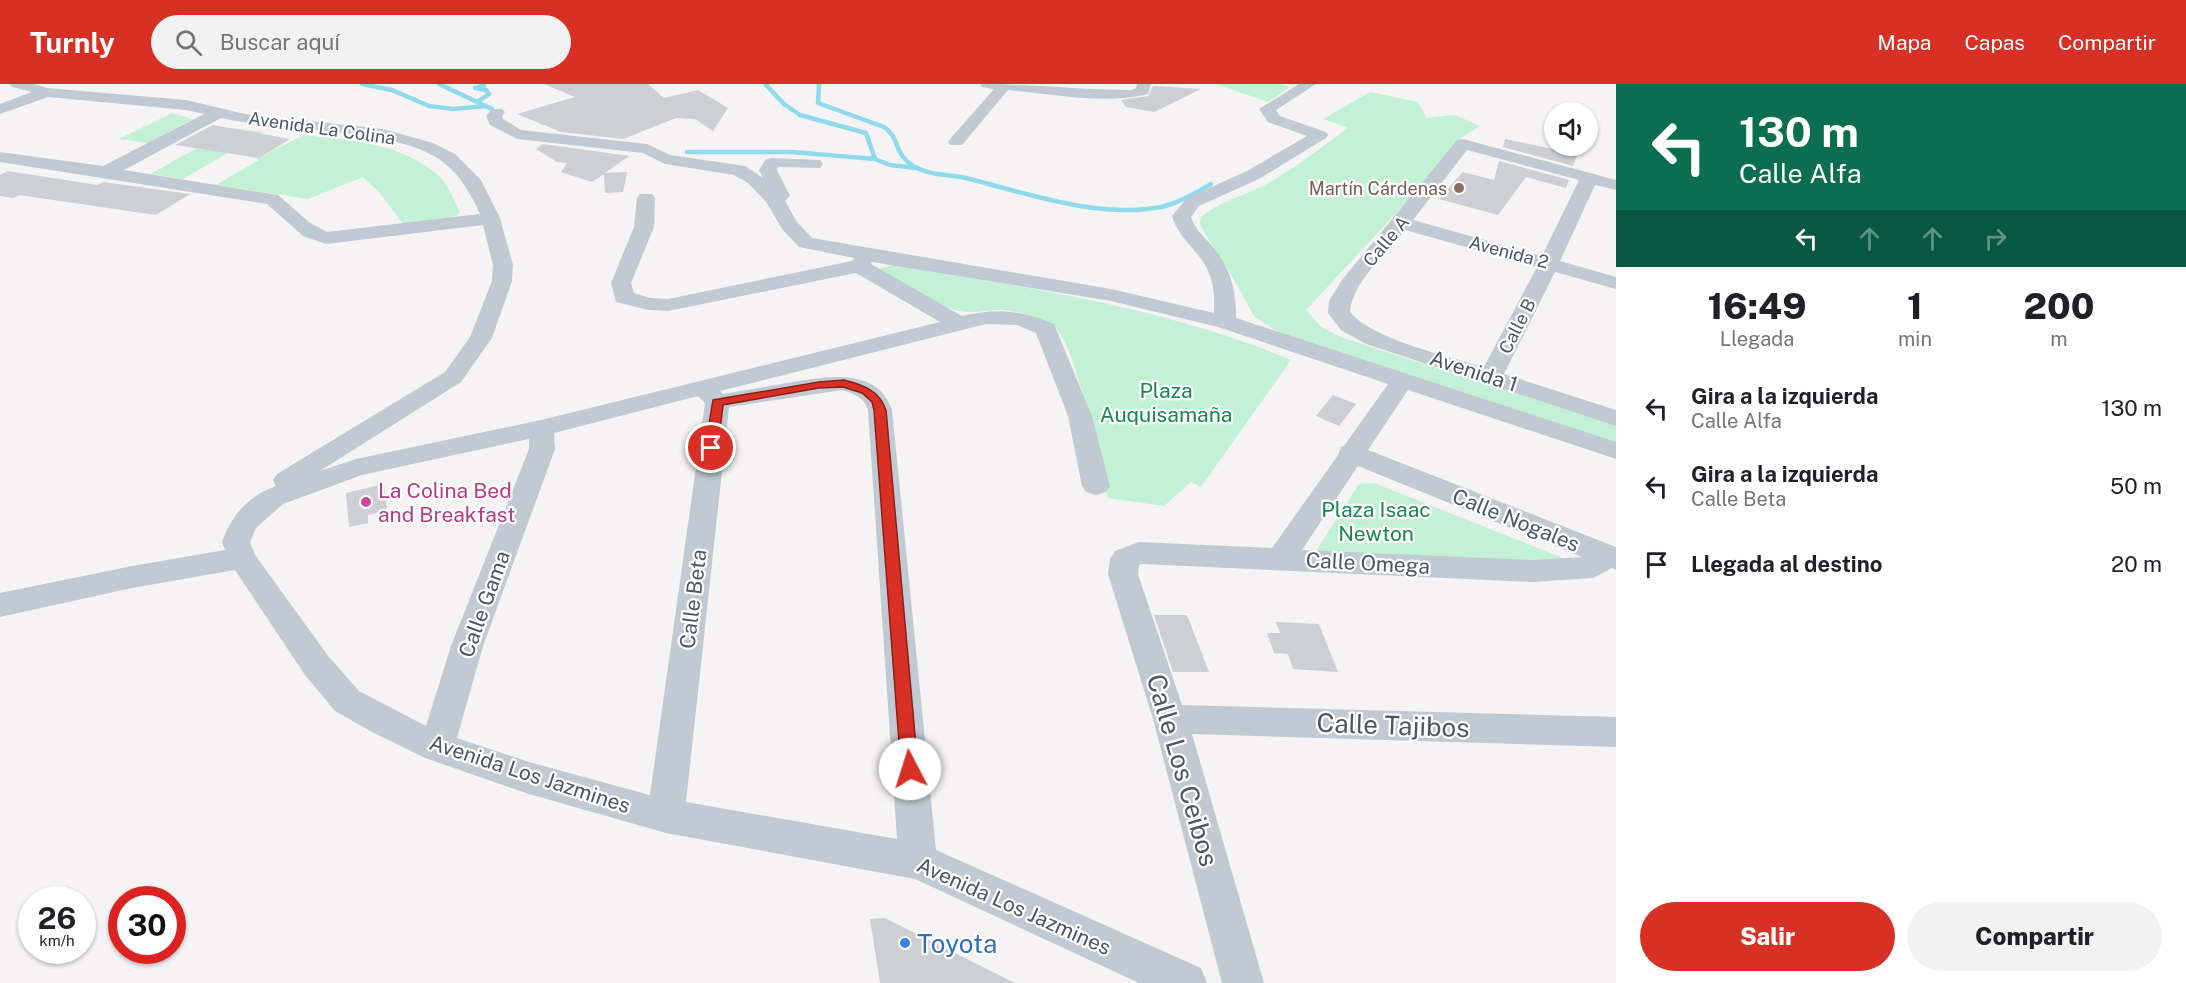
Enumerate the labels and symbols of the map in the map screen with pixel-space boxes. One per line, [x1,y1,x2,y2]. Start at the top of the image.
street label: Avenida La Colina [247,107,397,149]
place label: Martín Cárdenas [1309,178,1447,199]
marker: Martín Cárdenas [1452,181,1466,195]
street label: Calle A [1359,211,1413,271]
street label: Avenida 2 [1467,231,1551,273]
street label: Calle B [1494,295,1540,357]
street label: Avenida 1 [1427,345,1521,397]
park label: Plaza Auquisamaña [1100,378,1232,427]
pin [685,422,736,473]
place label: La Colina Bed and Breakfast [378,478,515,527]
street label: Calle Nogales [1449,483,1583,557]
marker: La Colina Bed and Breakfast [359,495,373,509]
park label: Plaza Isaac Newton [1321,497,1431,546]
street label: Calle Gama [453,547,515,661]
street label: Calle Omega [1305,547,1431,579]
street label: Calle Beta [675,548,711,650]
street label: Calle Los Ceibos [1141,670,1225,870]
street label: Calle Tajibos [1316,707,1470,743]
street label: Avenida Los Jazmines [426,730,634,818]
position arrow [878,737,942,801]
street label: Avenida Los Jazmines [913,852,1115,960]
speed limit sign: 30 [108,886,186,964]
place label: Toyota [917,928,997,959]
marker: Toyota [898,936,912,950]

